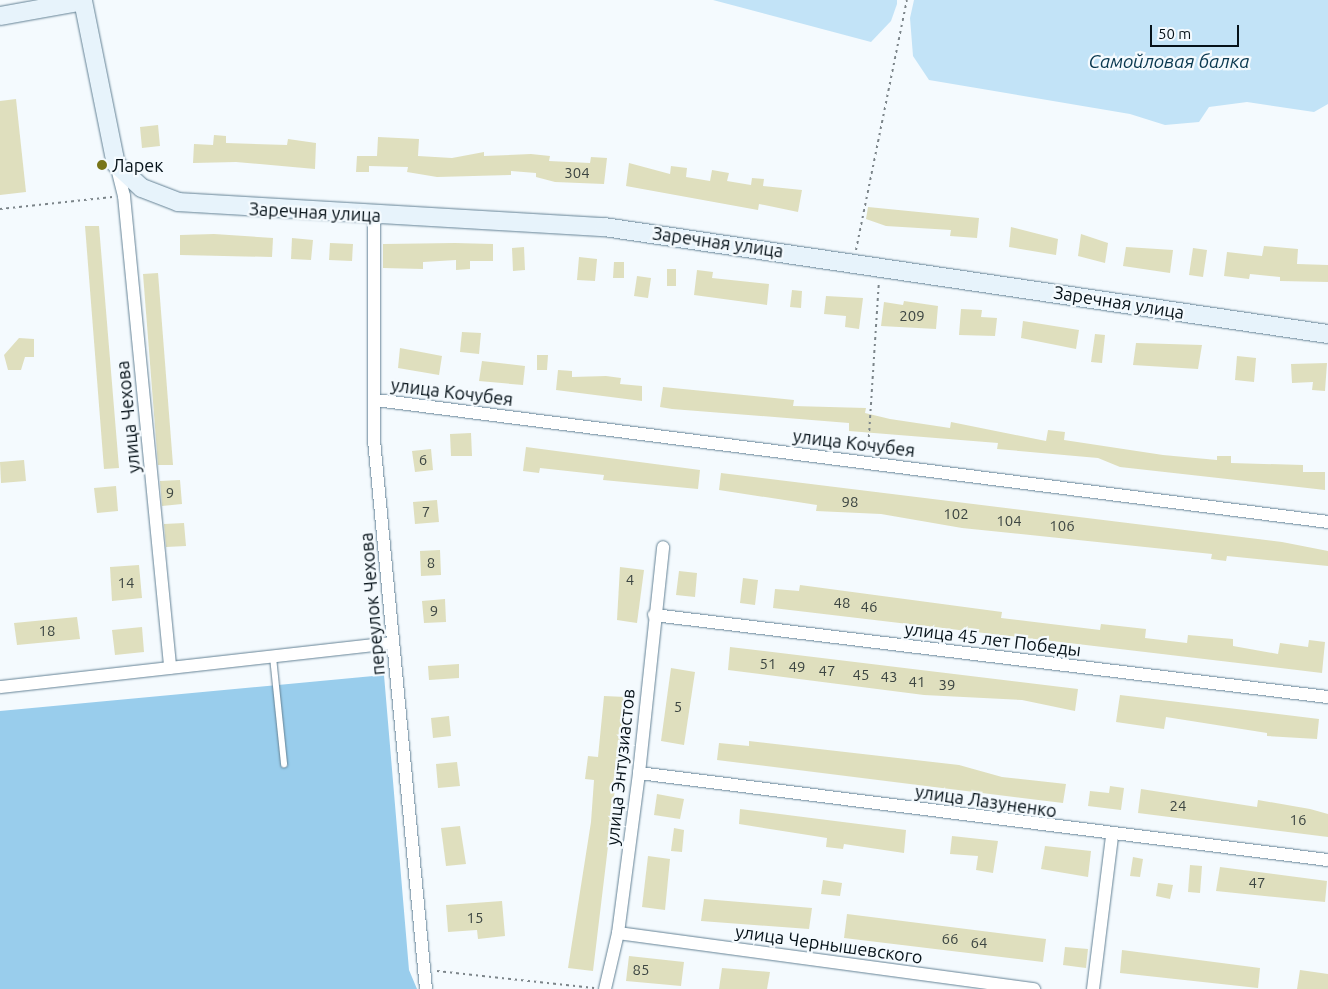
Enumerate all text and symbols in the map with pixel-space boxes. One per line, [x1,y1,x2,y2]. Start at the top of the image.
scale bar [1153,15,1242,47]
text: 50 m [1158,25,1191,42]
water label: Самойловая балка [1089,51,1249,73]
place label: Ларек [112,154,163,176]
marker: Ларек [96,159,108,171]
house number: 304 [564,164,590,182]
street label: Заречная улица [248,198,382,226]
street label: Заречная улица [651,222,785,262]
street label: Заречная улица [1052,281,1186,323]
house number: 209 [899,307,925,325]
street label: улица Чехова [111,360,145,474]
street label: улица Кочубея [390,374,514,410]
street label: улица Кочубея [792,425,916,461]
house number: 6 [419,451,427,469]
house number: 9 [166,484,174,502]
house number: 98 [842,493,858,511]
house number: 7 [422,503,430,521]
house number: 102 [943,505,969,523]
house number: 104 [996,512,1022,530]
house number: 106 [1049,517,1075,535]
street label: переулок Чехова [355,532,389,676]
house number: 8 [427,554,435,572]
house number: 4 [626,571,634,589]
house number: 14 [118,574,134,592]
house number: 48 [834,594,850,612]
house number: 46 [861,598,877,616]
house number: 9 [430,602,438,620]
street label: улица 45 лет Победы [903,617,1083,661]
house number: 18 [39,622,55,640]
house number: 51 [760,655,776,673]
house number: 49 [789,658,805,676]
house number: 47 [819,662,835,680]
house number: 45 [853,666,869,684]
house number: 43 [881,668,897,686]
house number: 41 [909,673,925,691]
house number: 39 [939,676,955,694]
street label: улица Энтузиастов [601,688,639,846]
house number: 5 [674,698,682,716]
street label: улица Лазуненко [914,780,1058,822]
house number: 24 [1170,797,1186,815]
house number: 16 [1290,811,1306,829]
house number: 47 [1249,874,1265,892]
house number: 15 [467,909,483,927]
street label: улица Чернышевского [734,920,924,968]
house number: 66 [942,930,958,948]
house number: 64 [971,934,987,952]
house number: 85 [633,961,649,979]

